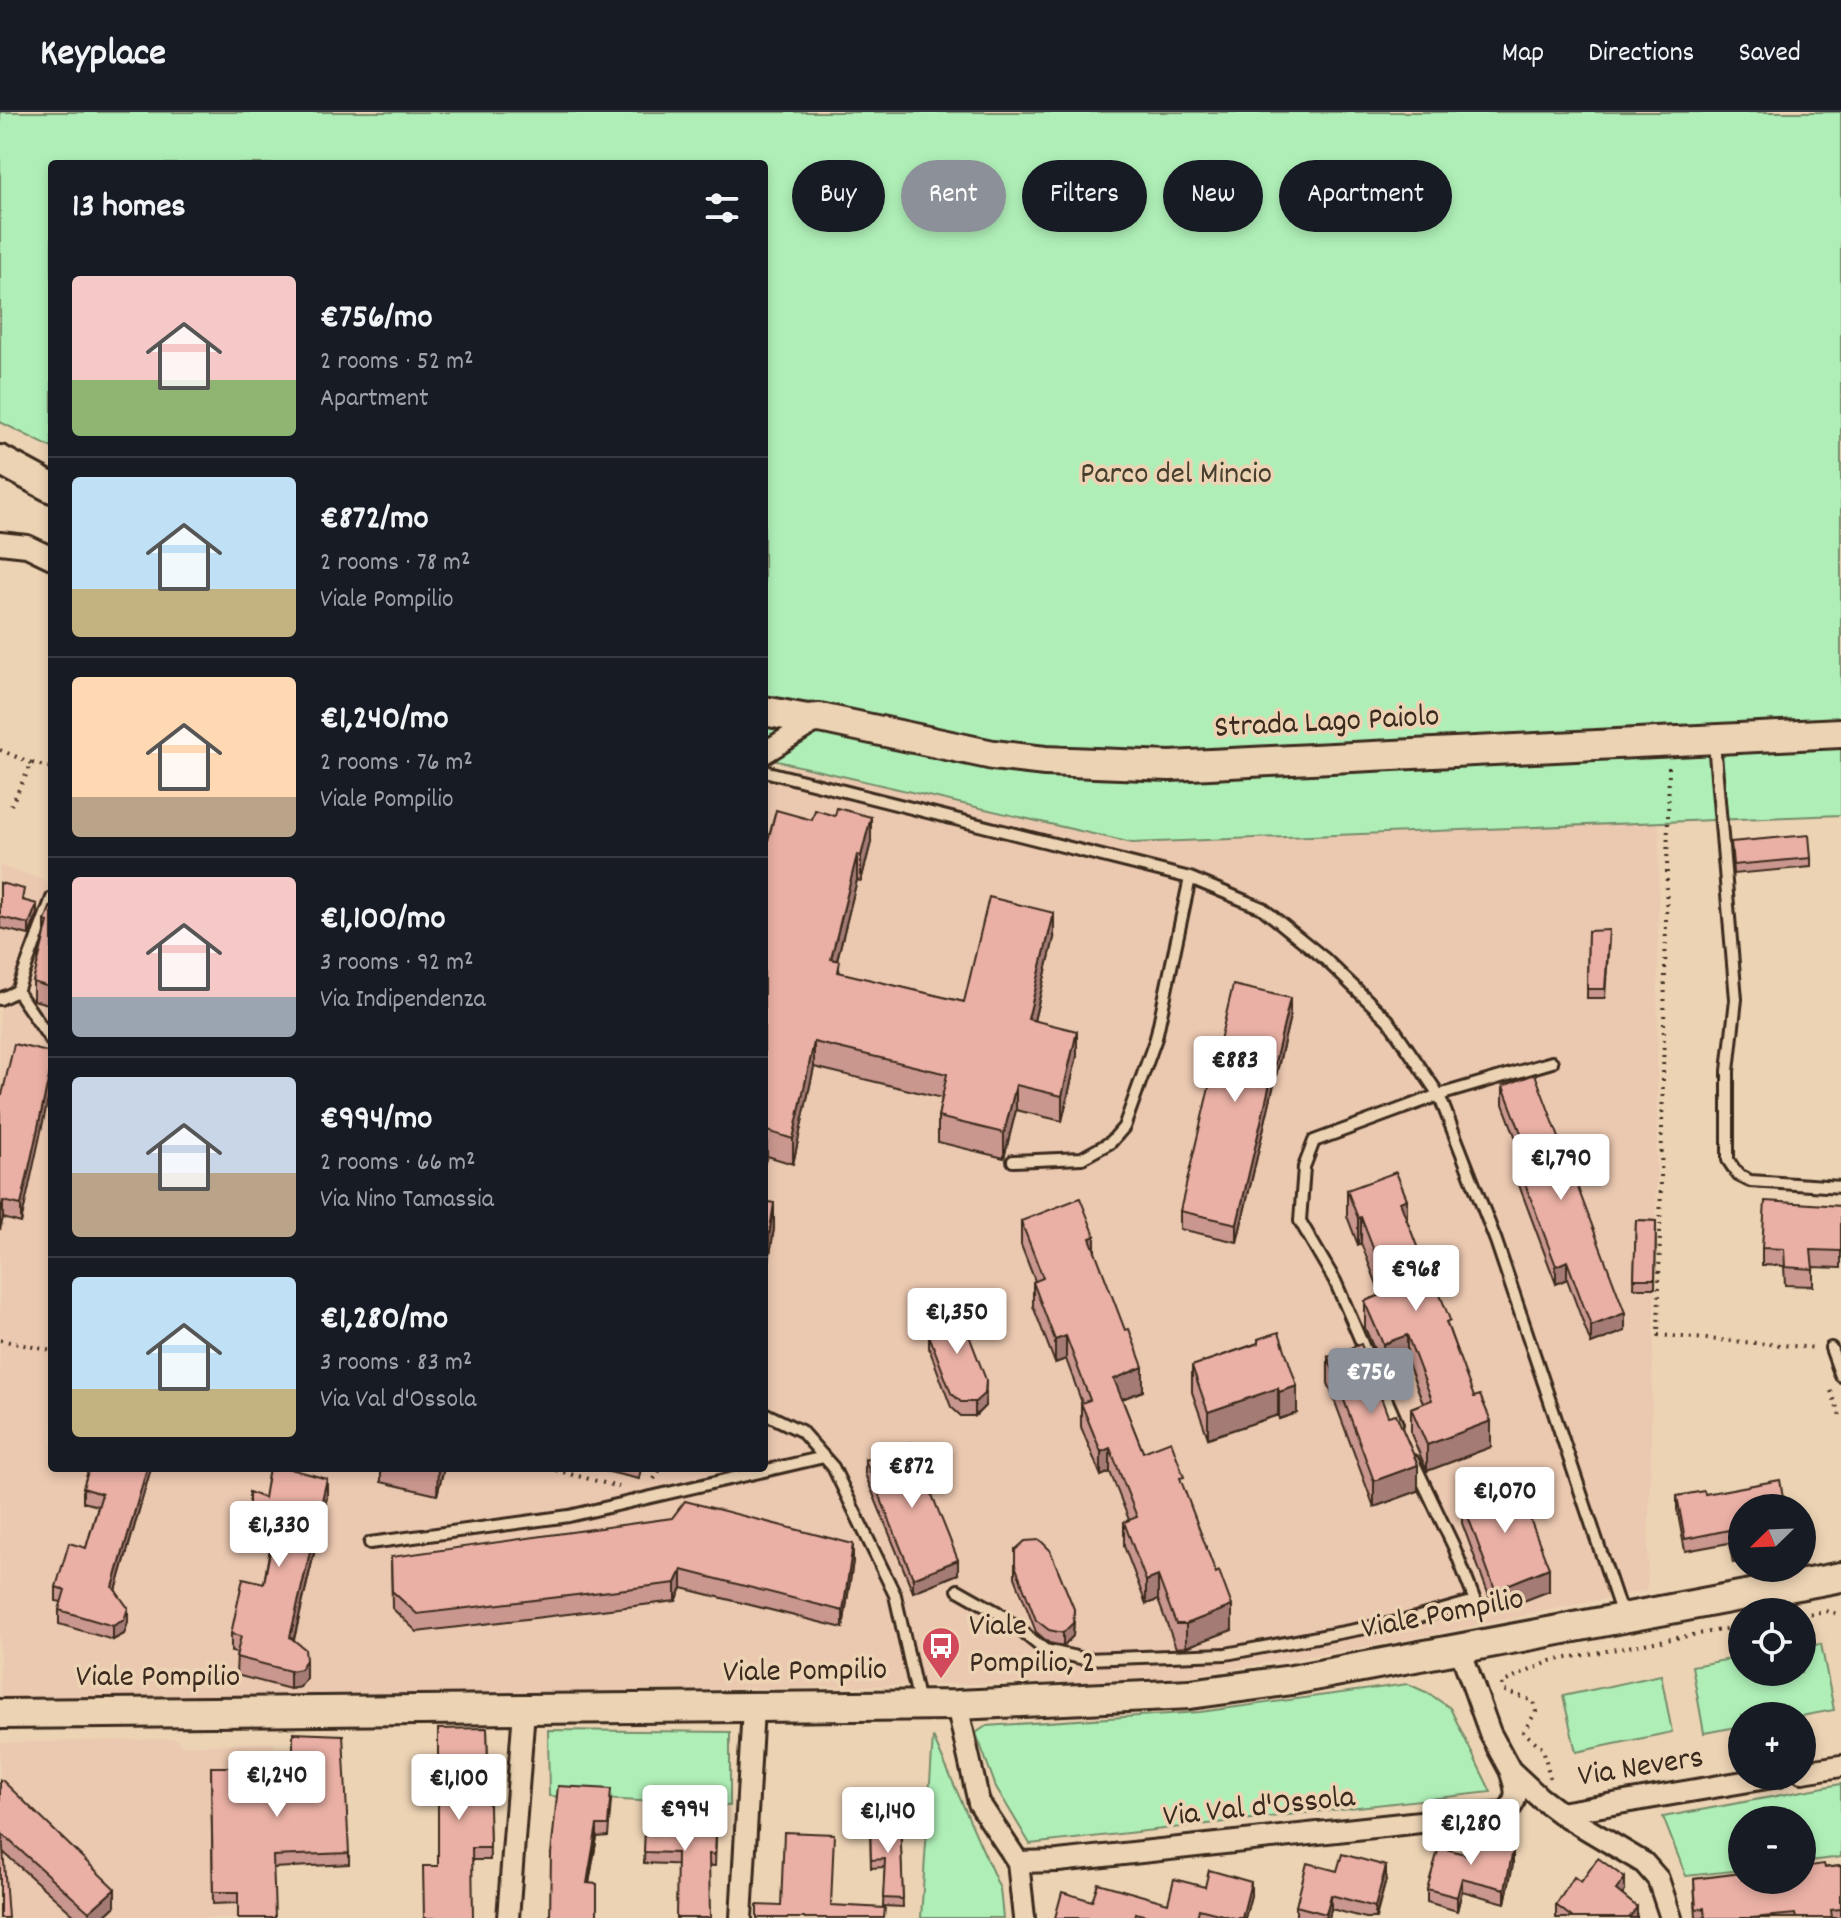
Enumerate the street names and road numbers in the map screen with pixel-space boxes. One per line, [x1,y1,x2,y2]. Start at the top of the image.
street label: Strada Lago Paiolo [1213,695,1441,753]
street label: Viale Pompilio [1358,1578,1528,1654]
street label: Viale Pompilio [722,1649,888,1697]
street label: Viale Pompilio [76,1656,240,1702]
street label: Via Nevers [1575,1736,1707,1802]
street label: Via Val d'Ossola [1161,1776,1358,1842]

